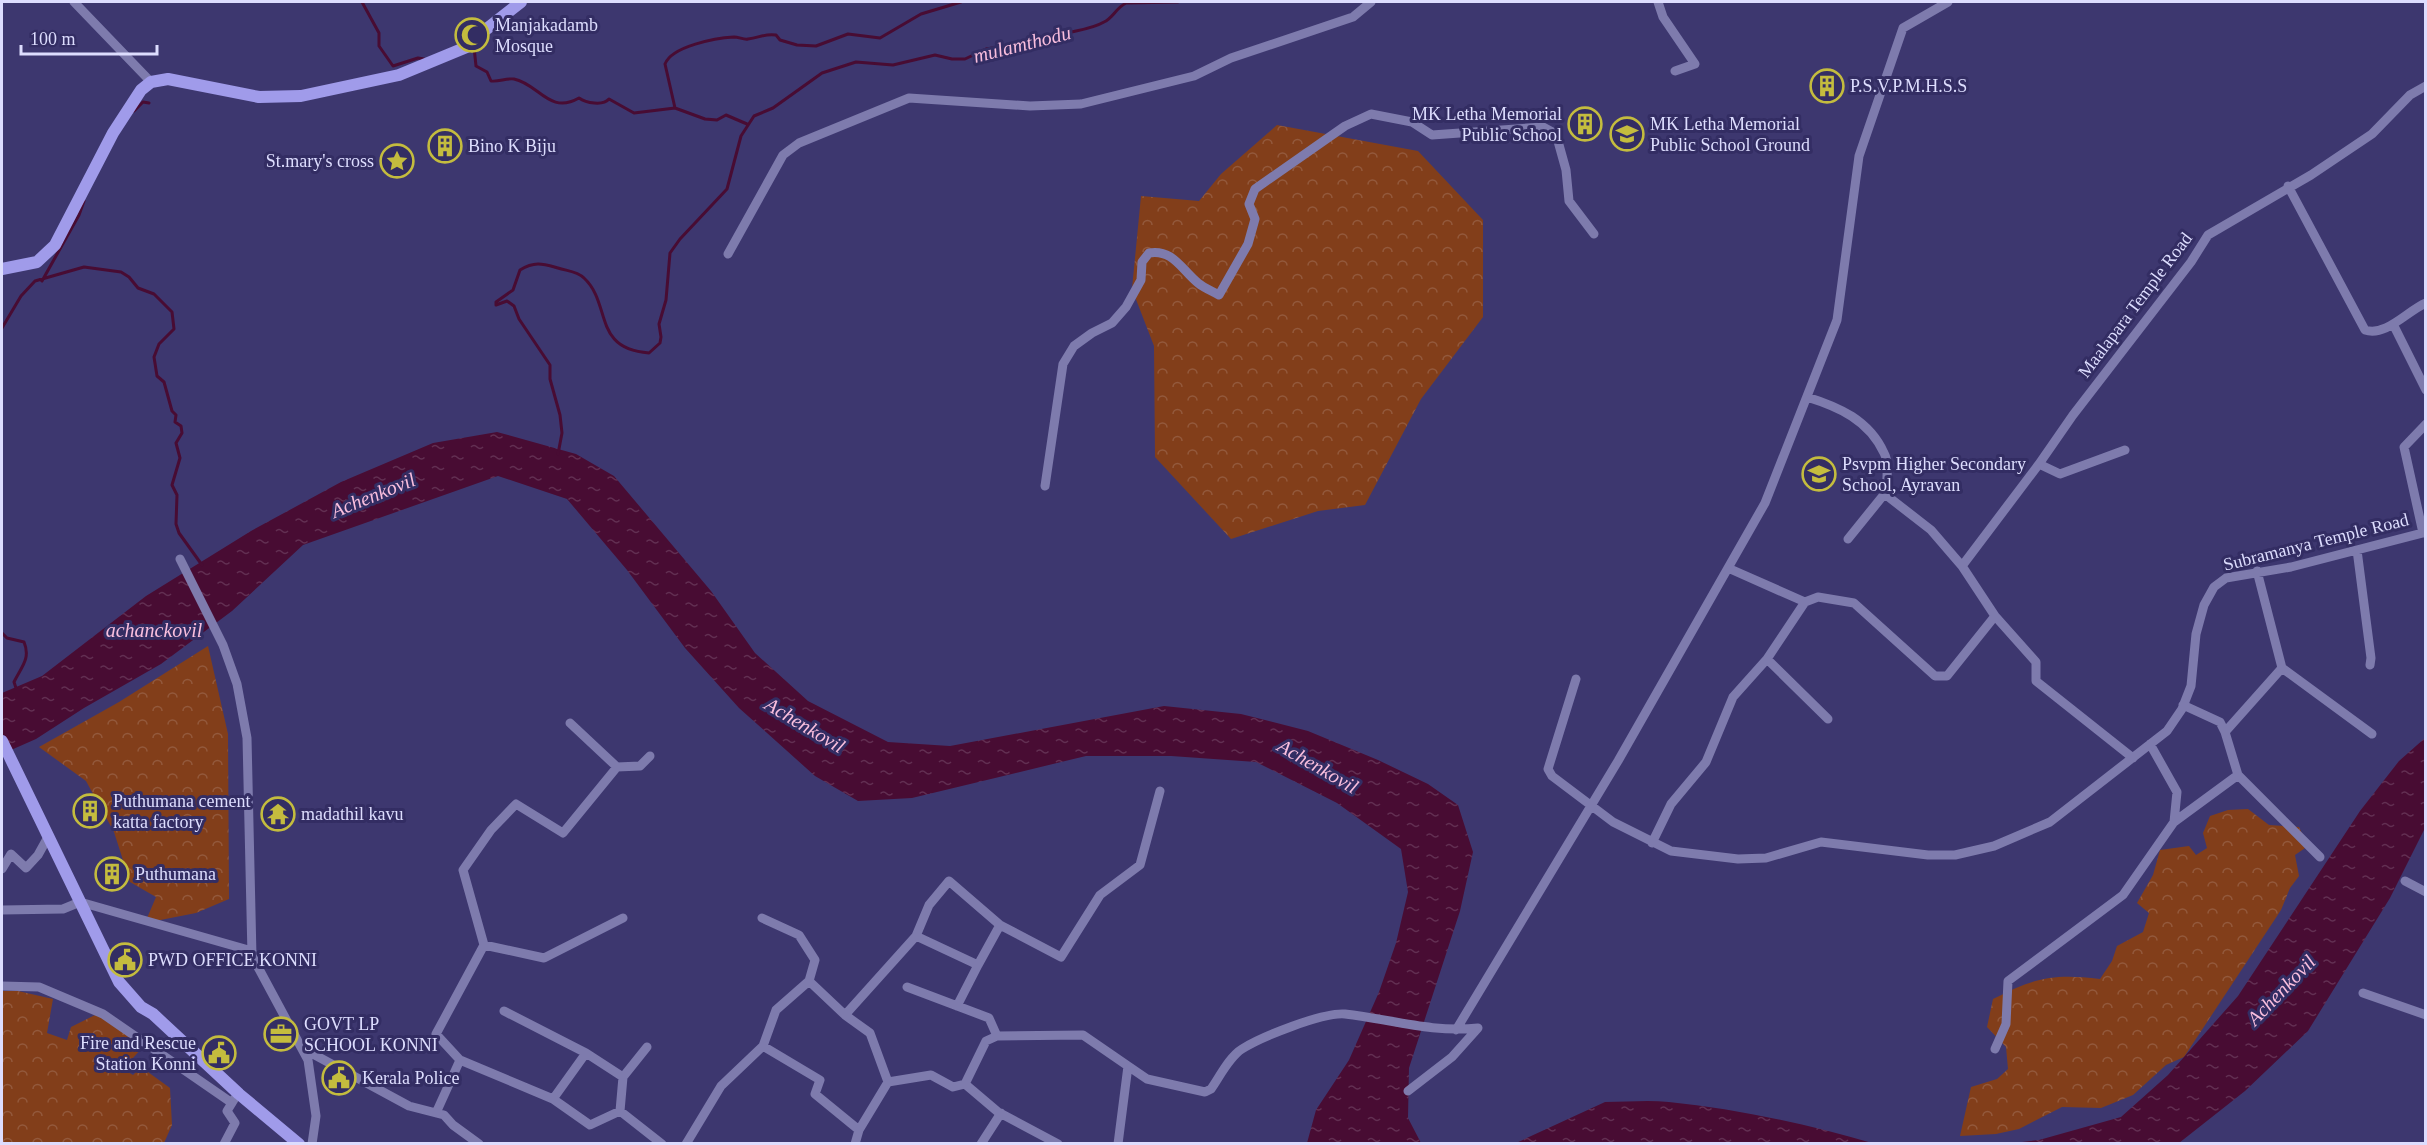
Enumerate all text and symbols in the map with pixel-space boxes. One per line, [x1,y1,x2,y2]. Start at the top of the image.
place label: Manjakadamb Mosque [495,15,598,56]
mosque icon: Manjakadamb Mosque [454,17,490,53]
scale bar [21,18,158,56]
water label: mulamthodu [971,21,1073,67]
text: 100 m [30,29,76,49]
building icon: P.S.V.P.M.H.S.S [1809,68,1845,104]
place label: P.S.V.P.M.H.S.S [1850,76,1967,96]
place label: MK Letha Memorial Public School [1412,104,1562,145]
building icon: MK Letha Memorial Public School [1567,106,1603,142]
place label: MK Letha Memorial Public School Ground [1650,114,1810,155]
school or university icon: MK Letha Memorial Public School Ground [1609,116,1645,152]
building icon: Bino K Biju [427,128,463,164]
place label: Bino K Biju [468,136,556,156]
place icon: St.mary's cross [379,143,415,179]
place label: St.mary's cross [266,151,374,171]
street label: Maalapara Temple Road [2074,229,2196,381]
place label: Psvpm Higher Secondary School, Ayravan [1842,454,2026,495]
school or university icon: Psvpm Higher Secondary School, Ayravan [1801,456,1837,492]
water label: Achenkovil [326,468,419,523]
street label: Subramanya Temple Road [2221,509,2411,575]
water label: achanckovil [106,619,203,641]
water label: Achenkovil [760,692,849,758]
water label: Achenkovil [1272,733,1362,798]
place label: Puthumana cement katta factory [113,791,250,832]
building icon: Puthumana cement katta factory [72,793,108,829]
temple icon: madathil kavu [260,796,296,832]
place label: madathil kavu [301,804,403,824]
building icon: Puthumana [94,856,130,892]
place label: Puthumana [135,864,216,884]
public building icon: PWD OFFICE KONNI [107,942,143,978]
place label: PWD OFFICE KONNI [148,950,317,970]
water label: Achenkovil [2241,950,2320,1031]
place label: GOVT LP SCHOOL KONNI [304,1014,438,1055]
office icon: GOVT LP SCHOOL KONNI [263,1016,299,1052]
place label: Fire and Rescue Station Konni [80,1033,196,1074]
public building icon: Fire and Rescue Station Konni [201,1035,237,1071]
public building icon: Kerala Police [321,1060,357,1096]
place label: Kerala Police [362,1068,459,1088]

